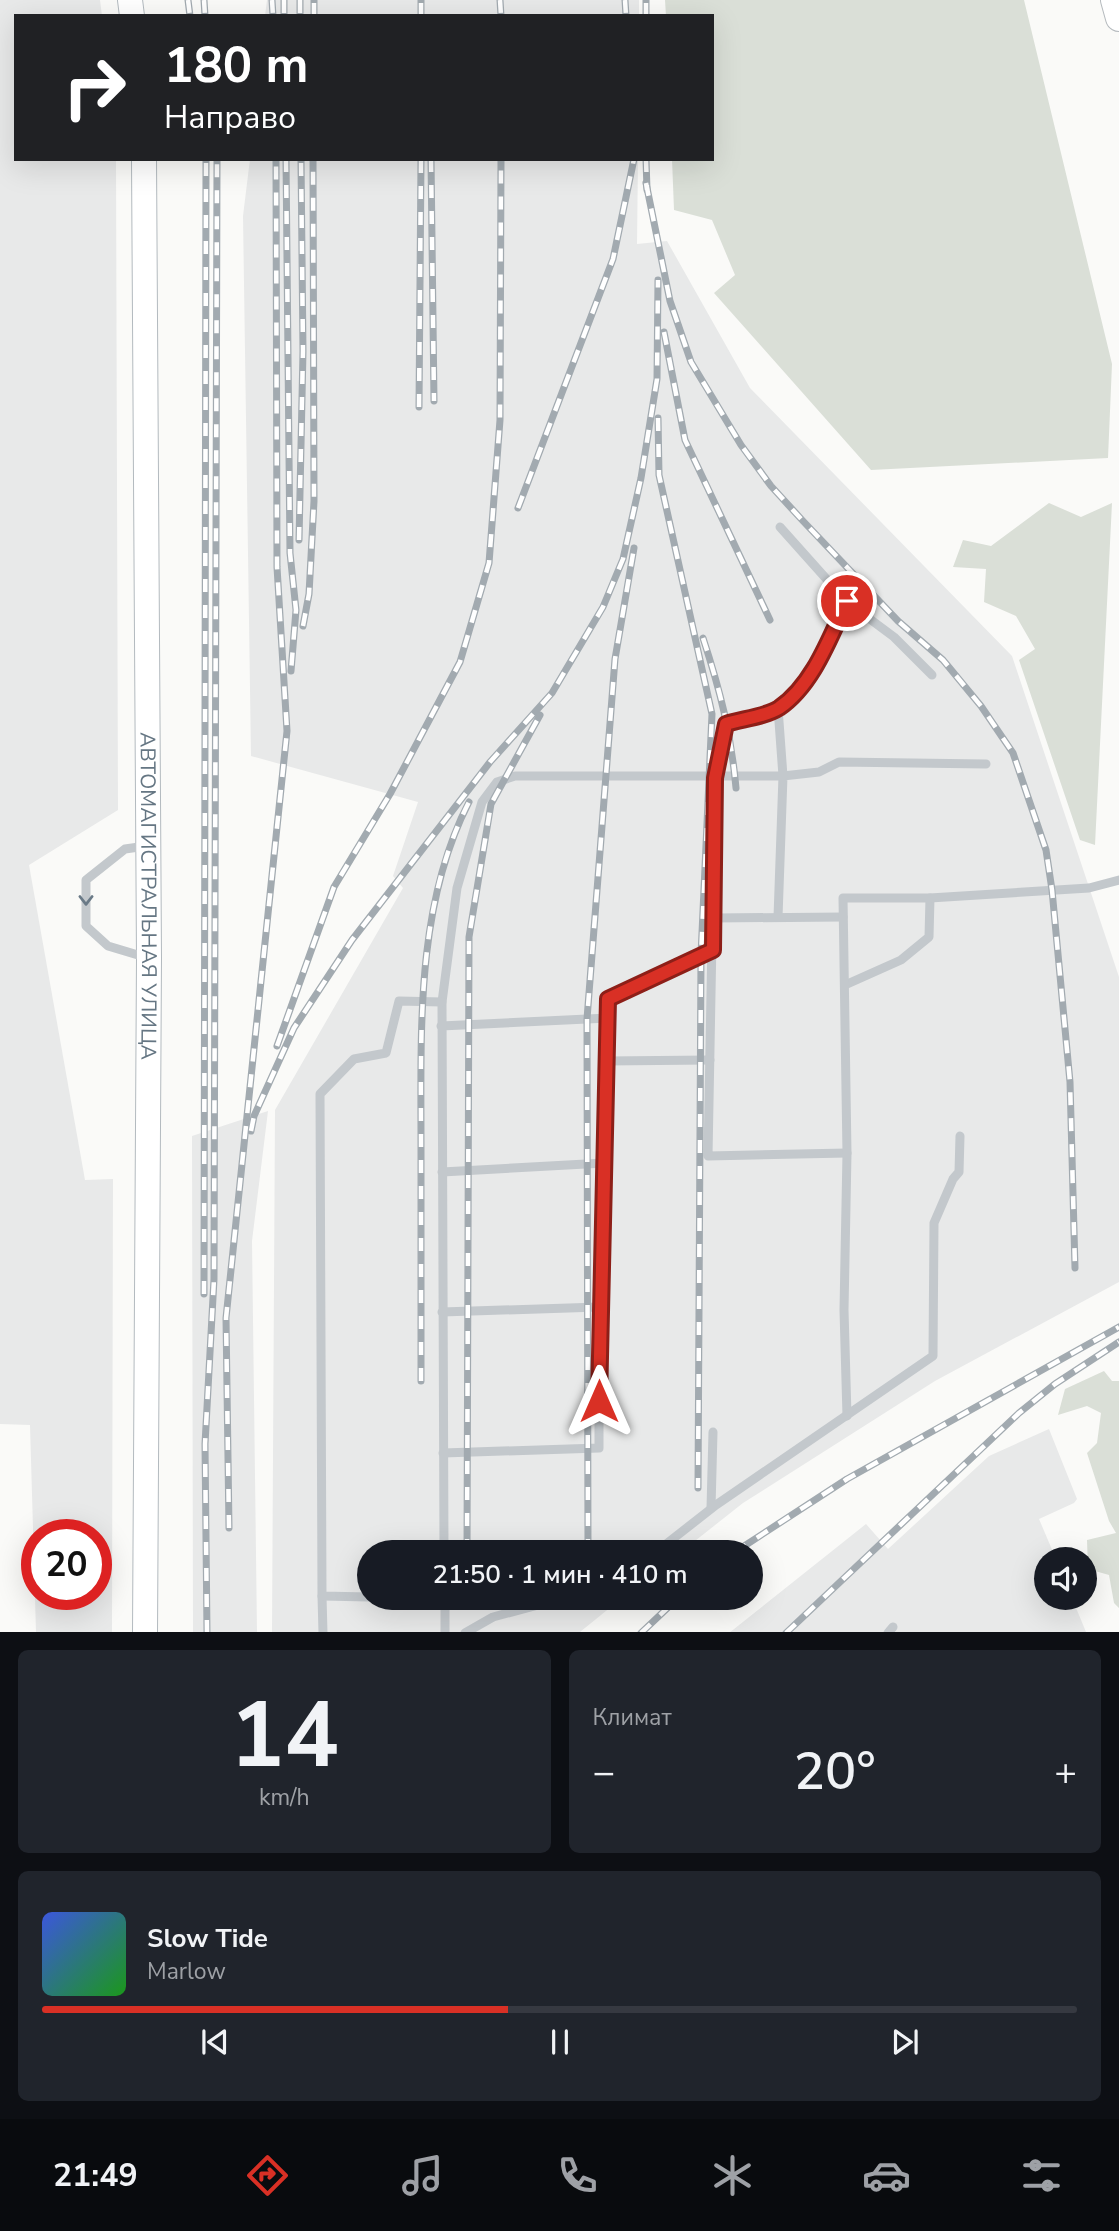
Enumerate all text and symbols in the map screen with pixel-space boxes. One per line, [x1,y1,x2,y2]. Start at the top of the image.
text: 180 m [164,32,308,99]
icon: right [49,42,140,133]
text: Направо [164,96,296,139]
pin [817,571,877,631]
icon: arrive [828,582,866,620]
street label: АВТОМАГИСТРАЛЬНАЯ УЛИЦА [134,732,163,1060]
one-way arrow [78,895,94,906]
position arrow [562,1364,636,1438]
speed limit sign: 20 [21,1519,112,1610]
map controls [1034,1547,1097,1610]
button: sound [1034,1547,1097,1610]
text: 21:50 · 1 мин · 410 m [432,1557,688,1592]
text: 14 [230,1674,339,1798]
text: Климат [593,1702,672,1733]
text: 20° [794,1736,876,1807]
text: − [593,1747,615,1798]
text: + [1054,1747,1077,1798]
text: km/h [259,1782,310,1813]
text: Slow Tide [147,1921,268,1956]
text: Marlow [147,1956,226,1987]
icon: previous [196,2023,234,2061]
icon: pause [541,2023,579,2061]
icon: next [886,2023,924,2061]
icon: directions [243,2151,292,2200]
icon: music [398,2151,447,2200]
icon: phone [553,2151,602,2200]
icon: climate [708,2151,757,2200]
icon: car [862,2151,911,2200]
icon: filters [1017,2151,1066,2200]
text: 21:49 [53,2154,138,2197]

